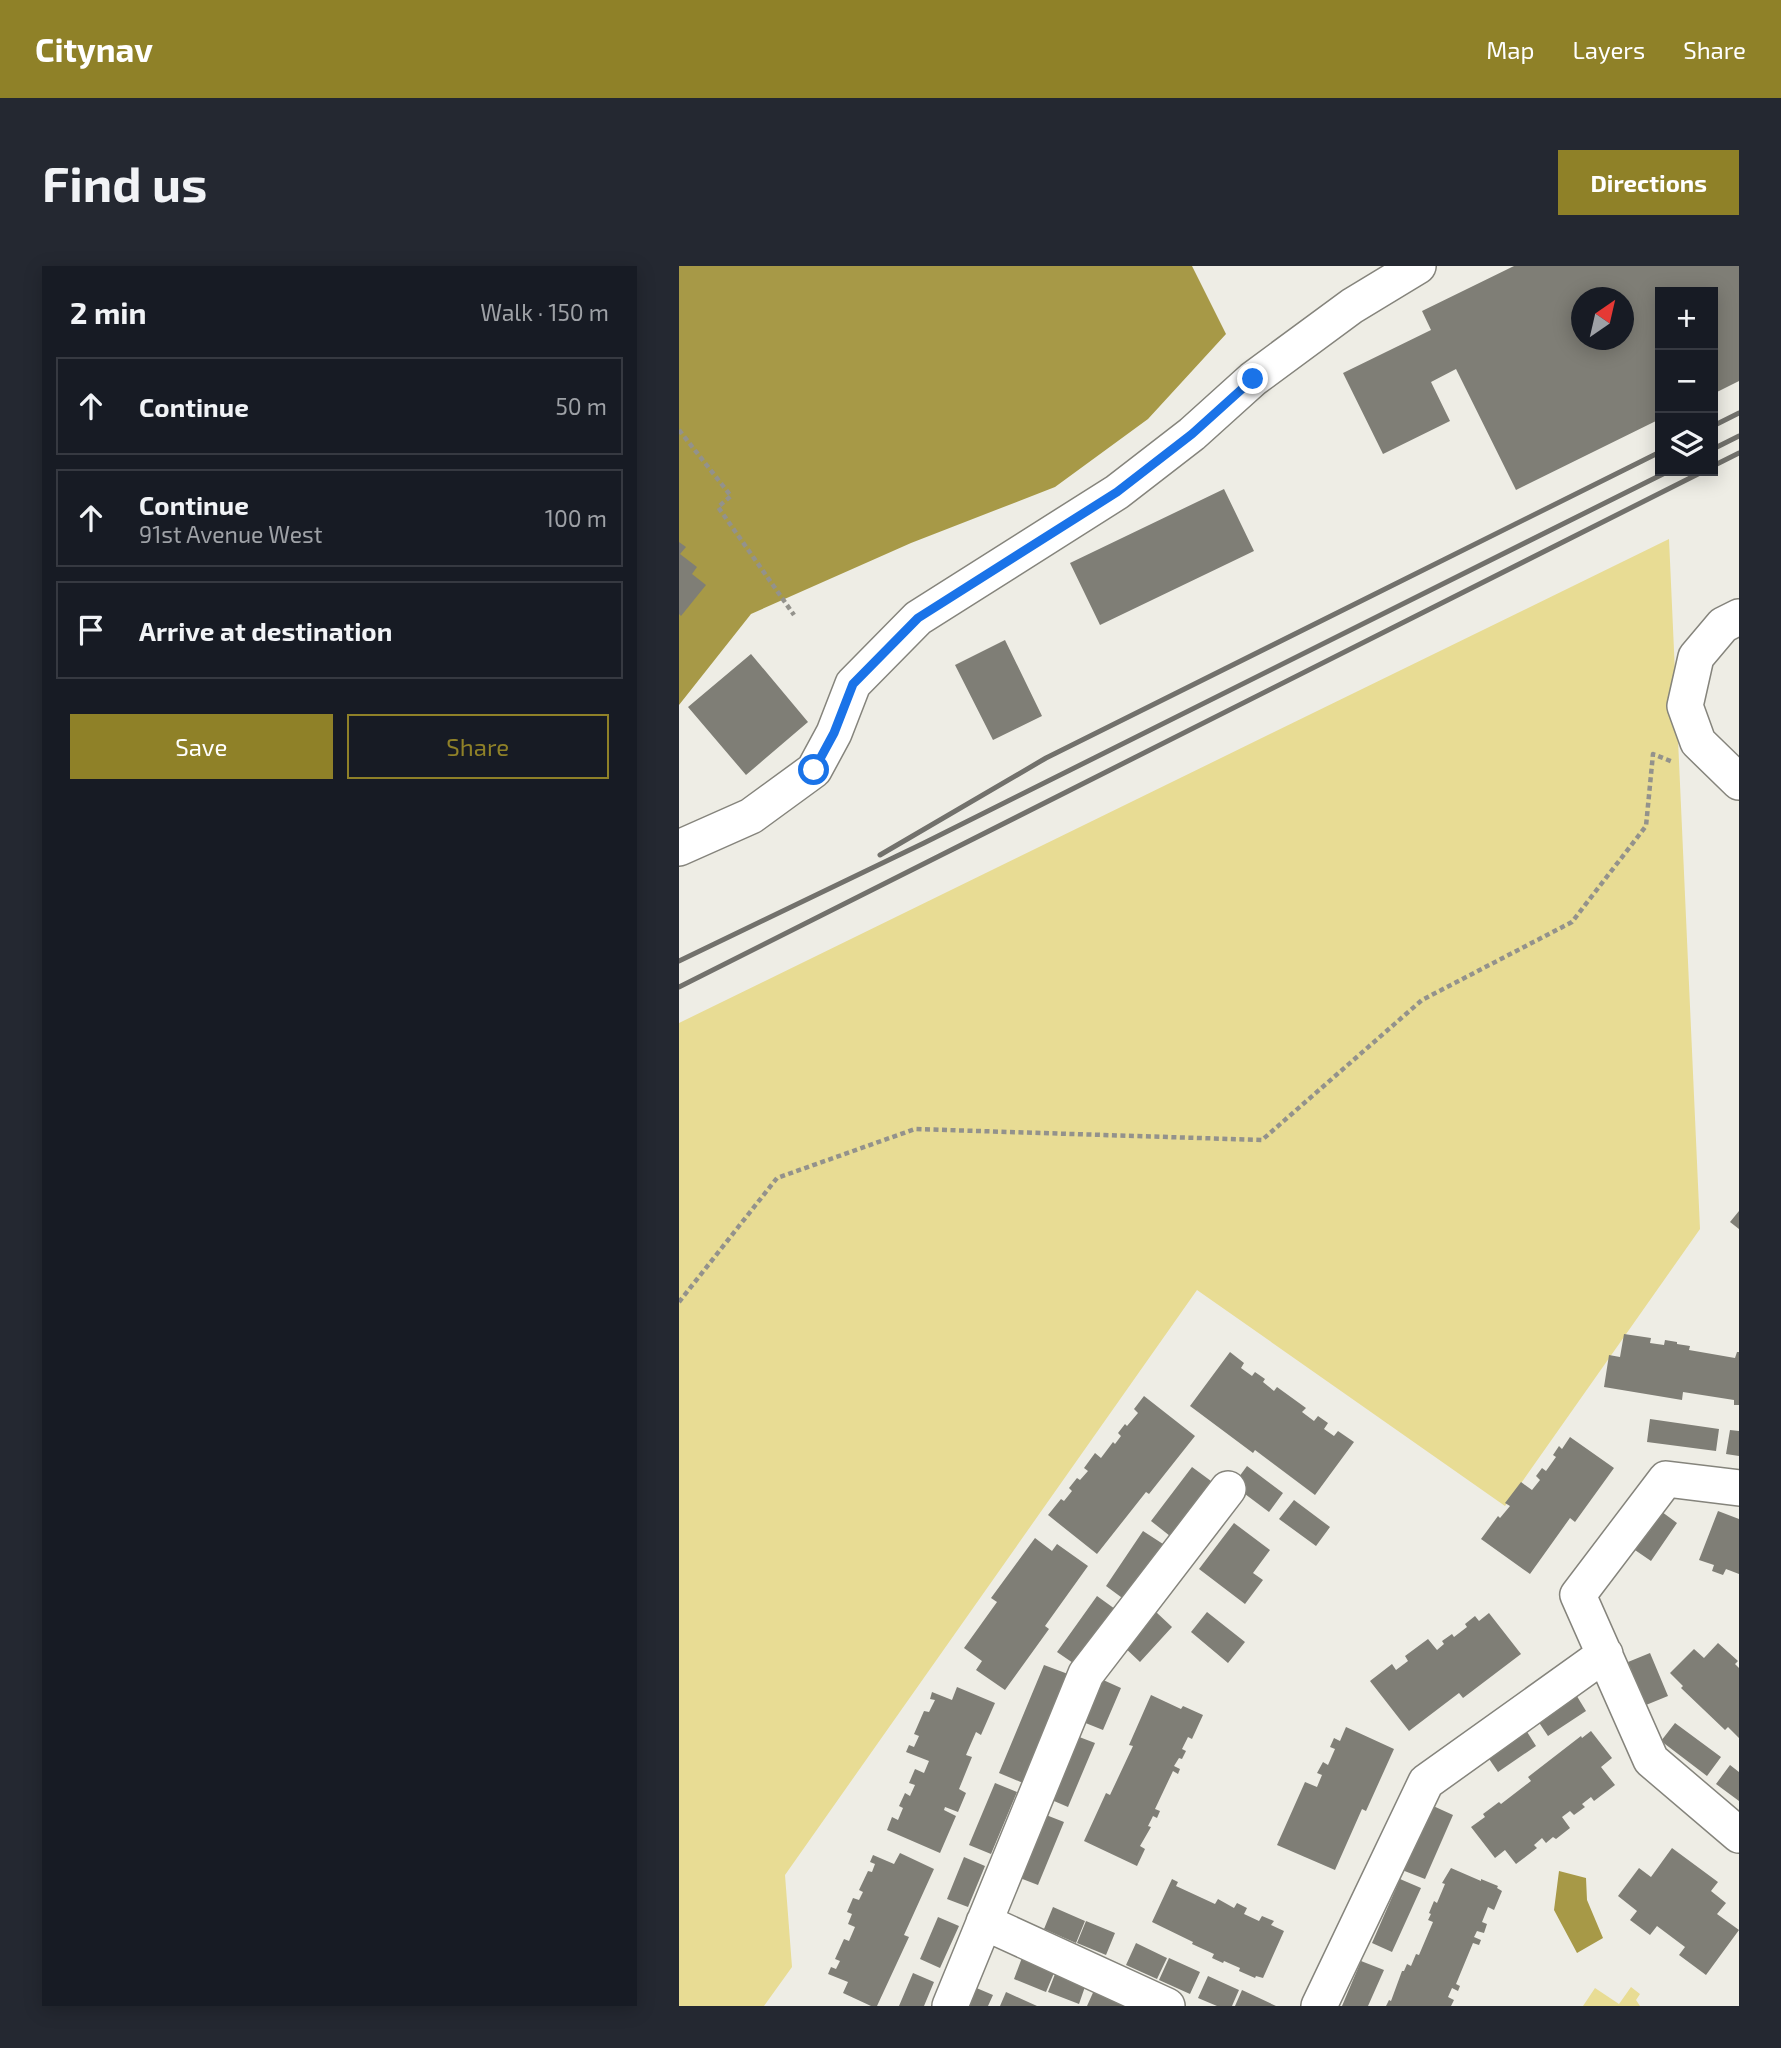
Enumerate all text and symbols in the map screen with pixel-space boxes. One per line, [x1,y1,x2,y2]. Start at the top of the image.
text: Citynav [35,29,153,69]
text: Map [1486,35,1534,64]
text: Layers [1572,35,1645,64]
text: Share [1683,35,1746,64]
button: Directions [1558,150,1739,215]
text: Find us [42,153,207,212]
north arrow [1571,287,1634,350]
map controls [1655,287,1718,476]
button: + [1655,287,1718,350]
text: 2 min [70,294,147,330]
text: Walk · 150 m [480,298,609,326]
button: − [1655,350,1718,413]
route end [1237,363,1268,394]
icon: ahead [72,387,110,425]
text: Continue [139,391,249,422]
text: 50 m [556,392,607,420]
button: layers [1655,413,1718,476]
text: Continue [139,489,249,520]
icon: ahead [72,499,110,537]
text: 100 m [545,504,607,532]
text: 91st Avenue West [139,520,322,548]
icon: arrive [72,611,110,649]
text: Arrive at destination [139,615,392,646]
button: Save [70,714,333,779]
button: Share [347,714,609,779]
route start [798,754,829,785]

